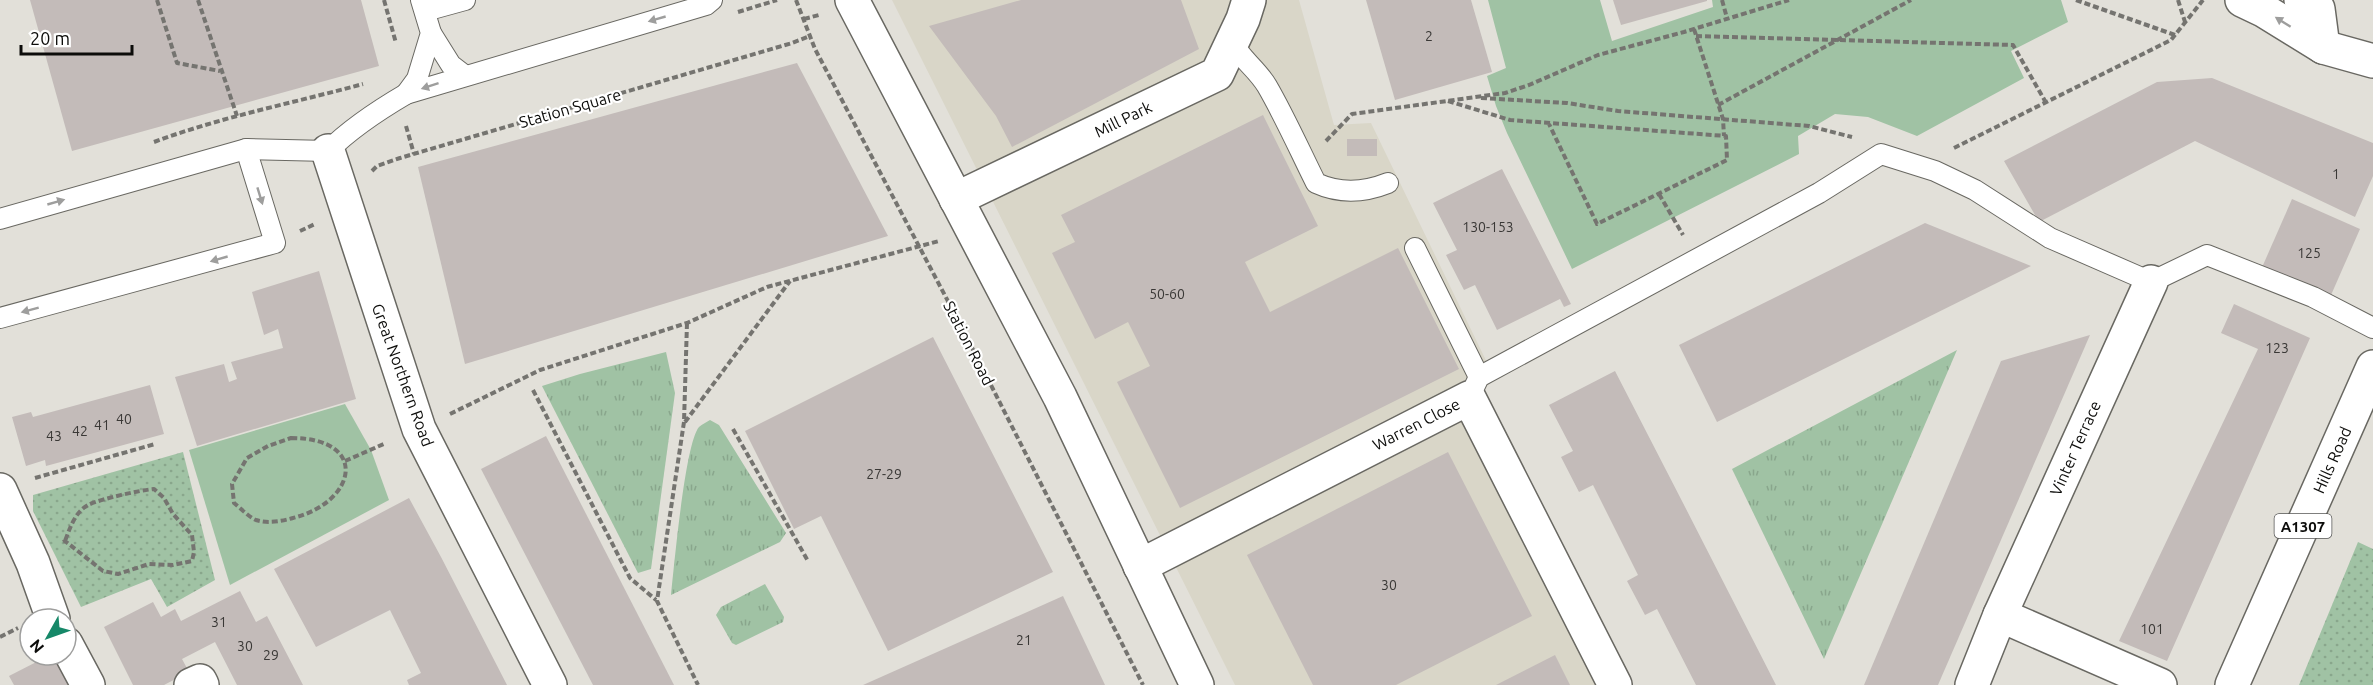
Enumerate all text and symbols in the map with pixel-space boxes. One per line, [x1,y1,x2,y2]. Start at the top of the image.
one-way arrow [648,15,666,24]
one-way arrow [2275,17,2291,28]
scale bar [21,18,132,56]
text: 20 m [30,28,70,48]
house number: 2 [1425,28,1433,44]
one-way arrow [421,82,439,91]
street label: Station Square [517,85,623,131]
street label: Mill Park [1091,97,1155,141]
house number: 1 [2332,166,2340,182]
one-way arrow [256,187,265,205]
one-way arrow [47,197,65,206]
house number: 130-153 [1462,219,1514,235]
house number: 125 [2297,245,2321,261]
one-way arrow [210,255,228,264]
house number: 50-60 [1149,286,1185,302]
street label: Station Road [940,298,998,388]
street label: Great Northern Road [369,301,437,449]
one-way arrow [21,306,39,315]
house number: 123 [2265,340,2289,356]
street label: Warren Close [1369,394,1463,454]
street label: Vinter Terrace [2046,398,2104,498]
house number: 40 [116,411,132,427]
house number: 41 [94,417,110,433]
house number: 42 [72,423,88,439]
street label: Hills Road [2309,424,2355,496]
house number: 43 [46,428,62,444]
house number: 27-29 [866,466,902,482]
road number: A1307 [2274,514,2332,538]
house number: 30 [1381,577,1397,593]
north arrow [18,607,78,667]
house number: 31 [211,614,227,630]
house number: 101 [2140,621,2164,637]
house number: 21 [1016,632,1032,648]
text: N [26,636,47,657]
house number: 30 [237,638,253,654]
house number: 29 [263,647,279,663]

